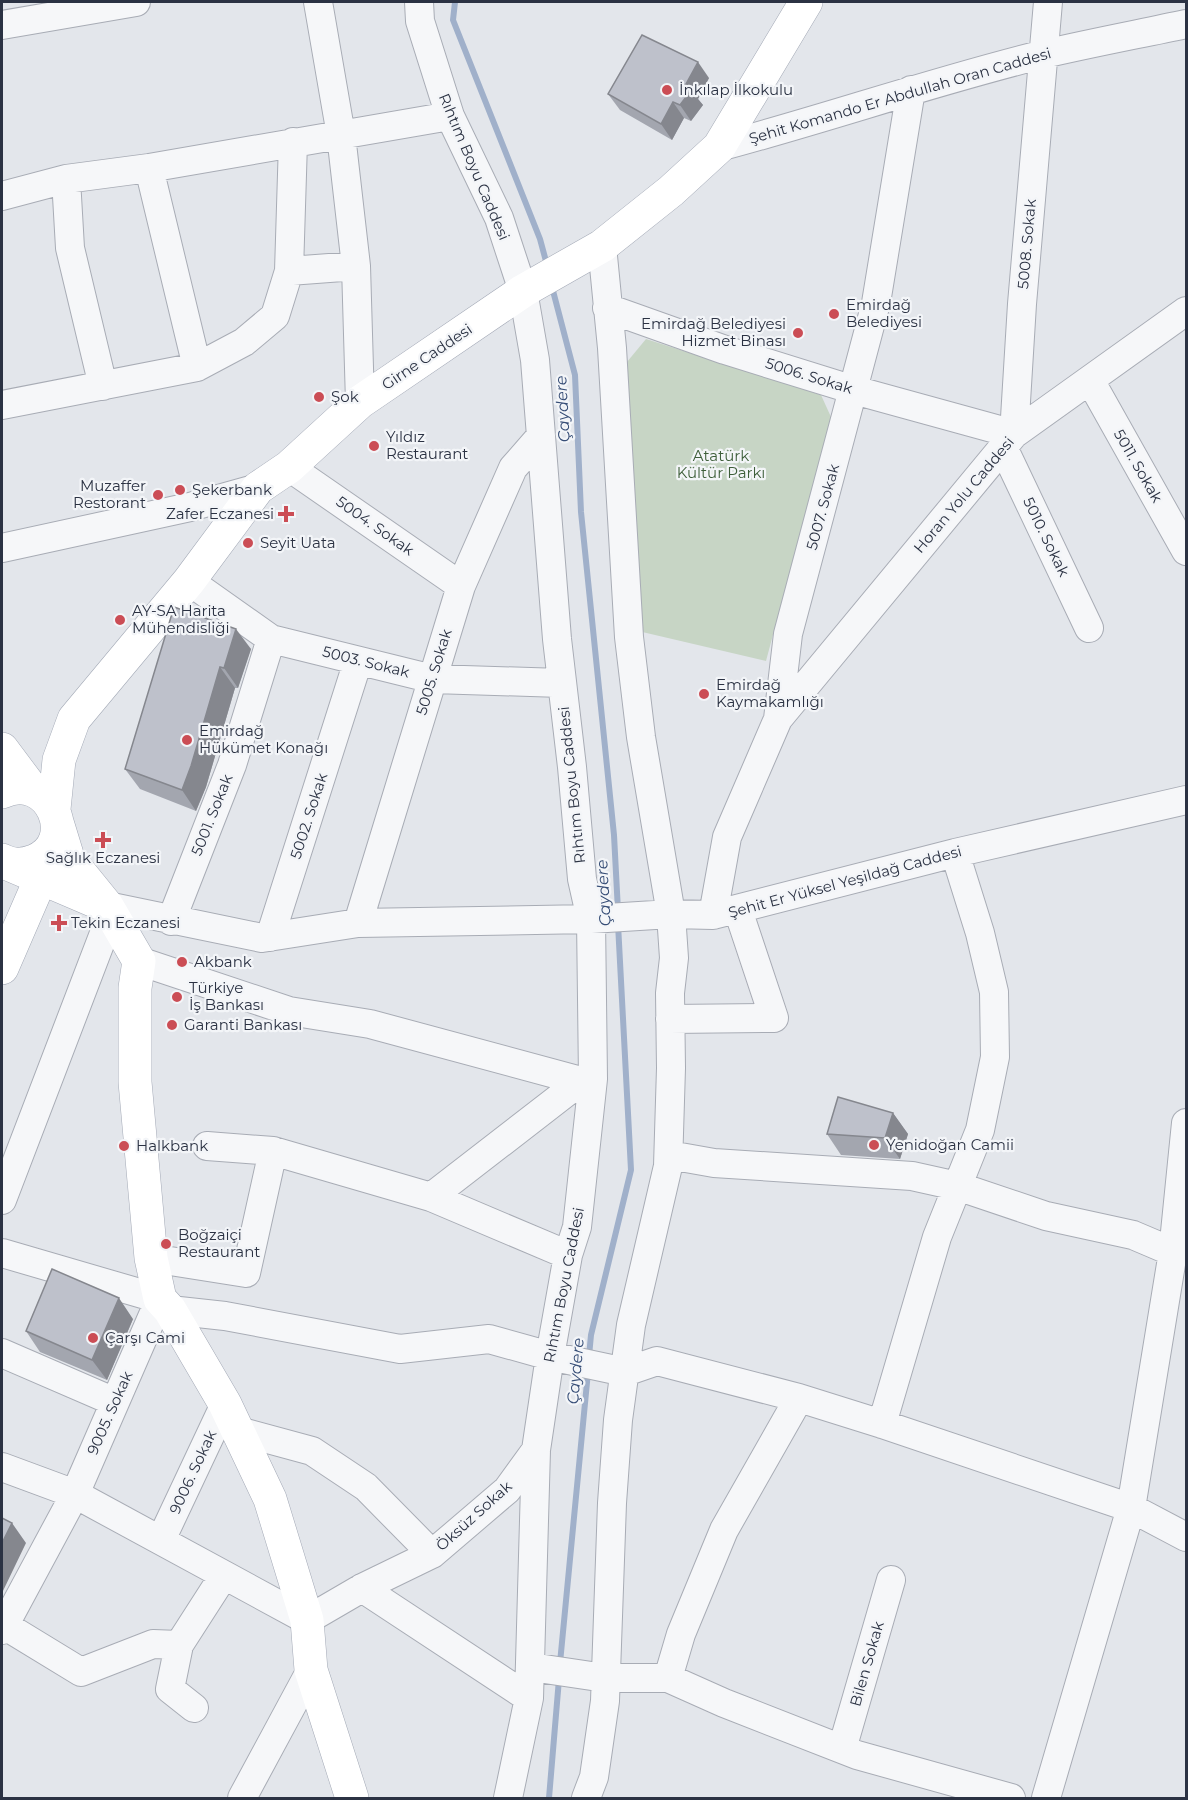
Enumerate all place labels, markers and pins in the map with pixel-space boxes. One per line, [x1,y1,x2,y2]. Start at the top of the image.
place label: İnkılap İlkokulu [679,80,793,99]
marker: İnkılap İlkokulu [660,83,674,97]
place label: Emirdağ Belediyesi [846,295,922,331]
marker: Emirdağ Belediyesi [827,307,841,321]
place label: Emirdağ Belediyesi Hizmet Binası [641,314,786,350]
marker: Emirdağ Belediyesi Hizmet Binası [791,326,805,340]
place label: Şok [331,387,359,406]
marker: Şok [312,390,326,404]
place label: Yıldız Restaurant [386,427,468,463]
marker: Yıldız Restaurant [367,439,381,453]
place label: Muzaffer Restorant [73,476,146,512]
place label: Şekerbank [192,480,272,499]
marker: Şekerbank [173,483,187,497]
marker: Muzaffer Restorant [151,488,165,502]
place label: Zafer Eczanesi [166,504,274,523]
marker: Zafer Eczanesi [279,507,293,521]
place label: Seyit Uata [260,533,336,552]
marker: Seyit Uata [241,536,255,550]
place label: AY-SA Harita Mühendisliği [132,601,230,637]
marker: AY-SA Harita Mühendisliği [113,613,127,627]
place label: Emirdağ Kaymakamlığı [716,675,824,711]
marker: Emirdağ Kaymakamlığı [697,687,711,701]
place label: Emirdağ Hükümet Konağı [199,721,328,757]
marker: Emirdağ Hükümet Konağı [180,733,194,747]
marker: Sağlık Eczanesi [96,833,110,847]
place label: Sağlık Eczanesi [46,848,160,867]
place label: Tekin Eczanesi [71,913,180,932]
marker: Tekin Eczanesi [52,916,66,930]
place label: Akbank [194,952,252,971]
marker: Akbank [175,955,189,969]
place label: Türkiye İş Bankası [189,978,264,1014]
marker: Türkiye İş Bankası [170,990,184,1004]
place label: Garanti Bankası [184,1015,302,1034]
marker: Garanti Bankası [165,1018,179,1032]
place label: Yenidoğan Camii [886,1135,1014,1154]
place label: Halkbank [136,1136,208,1155]
marker: Yenidoğan Camii [867,1138,881,1152]
marker: Halkbank [117,1139,131,1153]
place label: Boğzaiçi Restaurant [178,1225,260,1261]
marker: Boğzaiçi Restaurant [159,1237,173,1251]
place label: Çarşı Cami [105,1328,185,1347]
marker: Çarşı Cami [86,1331,100,1345]

